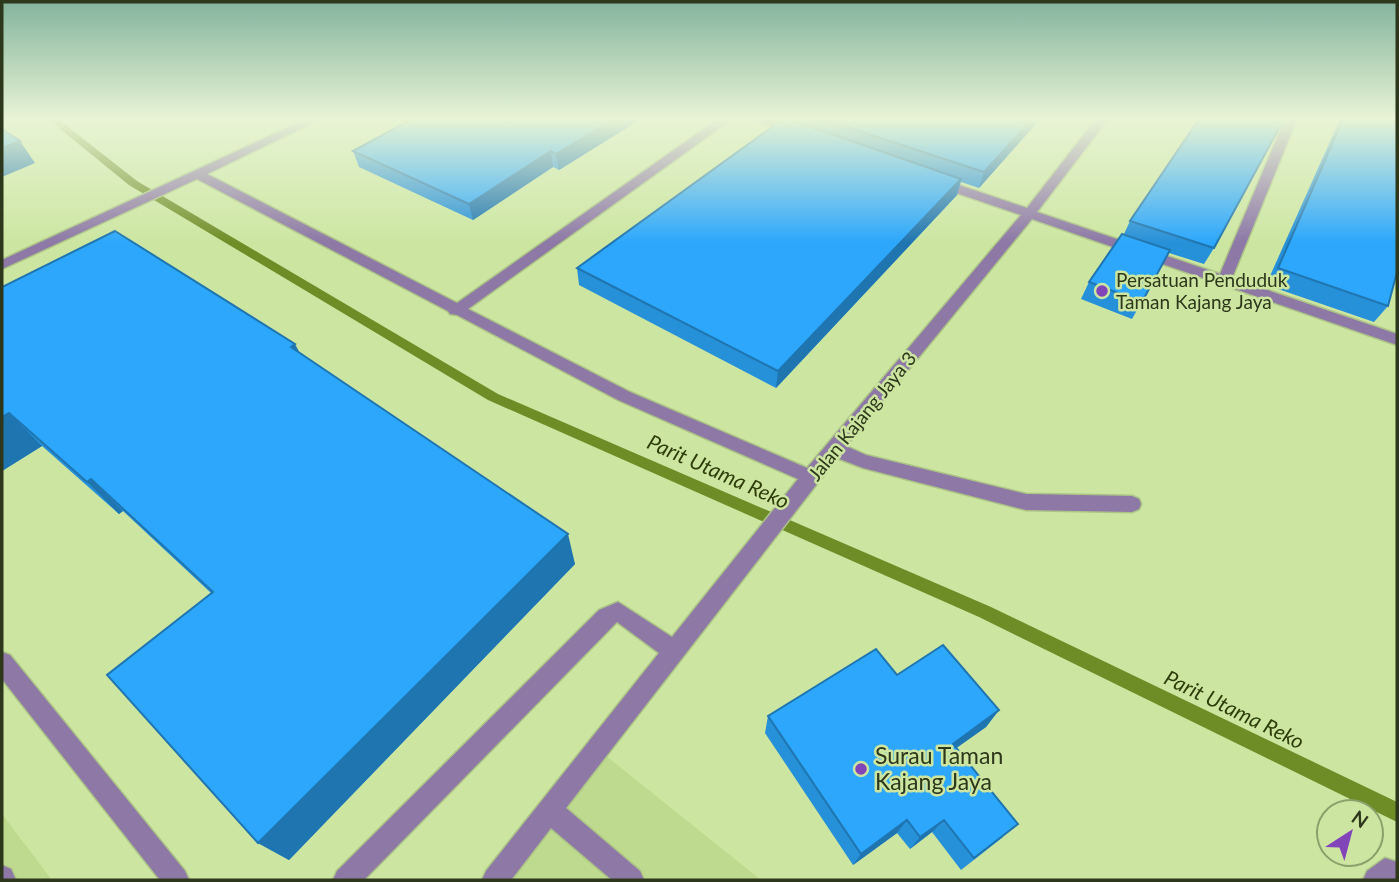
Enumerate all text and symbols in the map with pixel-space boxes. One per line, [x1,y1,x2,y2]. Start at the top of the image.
place label: Persatuan Penduduk Taman Kajang Jaya [1116,268,1288,313]
marker: Persatuan Penduduk Taman Kajang Jaya [1094,283,1110,299]
street label: Jalan Kajang Jaya 3 [803,347,921,485]
water label: Parit Utama Reko [644,428,793,513]
water label: Parit Utama Reko [1161,664,1309,753]
place label: Surau Taman Kajang Jaya [875,741,1003,795]
marker: Surau Taman Kajang Jaya [853,761,869,777]
north arrow [1315,798,1385,868]
text: N [1348,805,1373,832]

